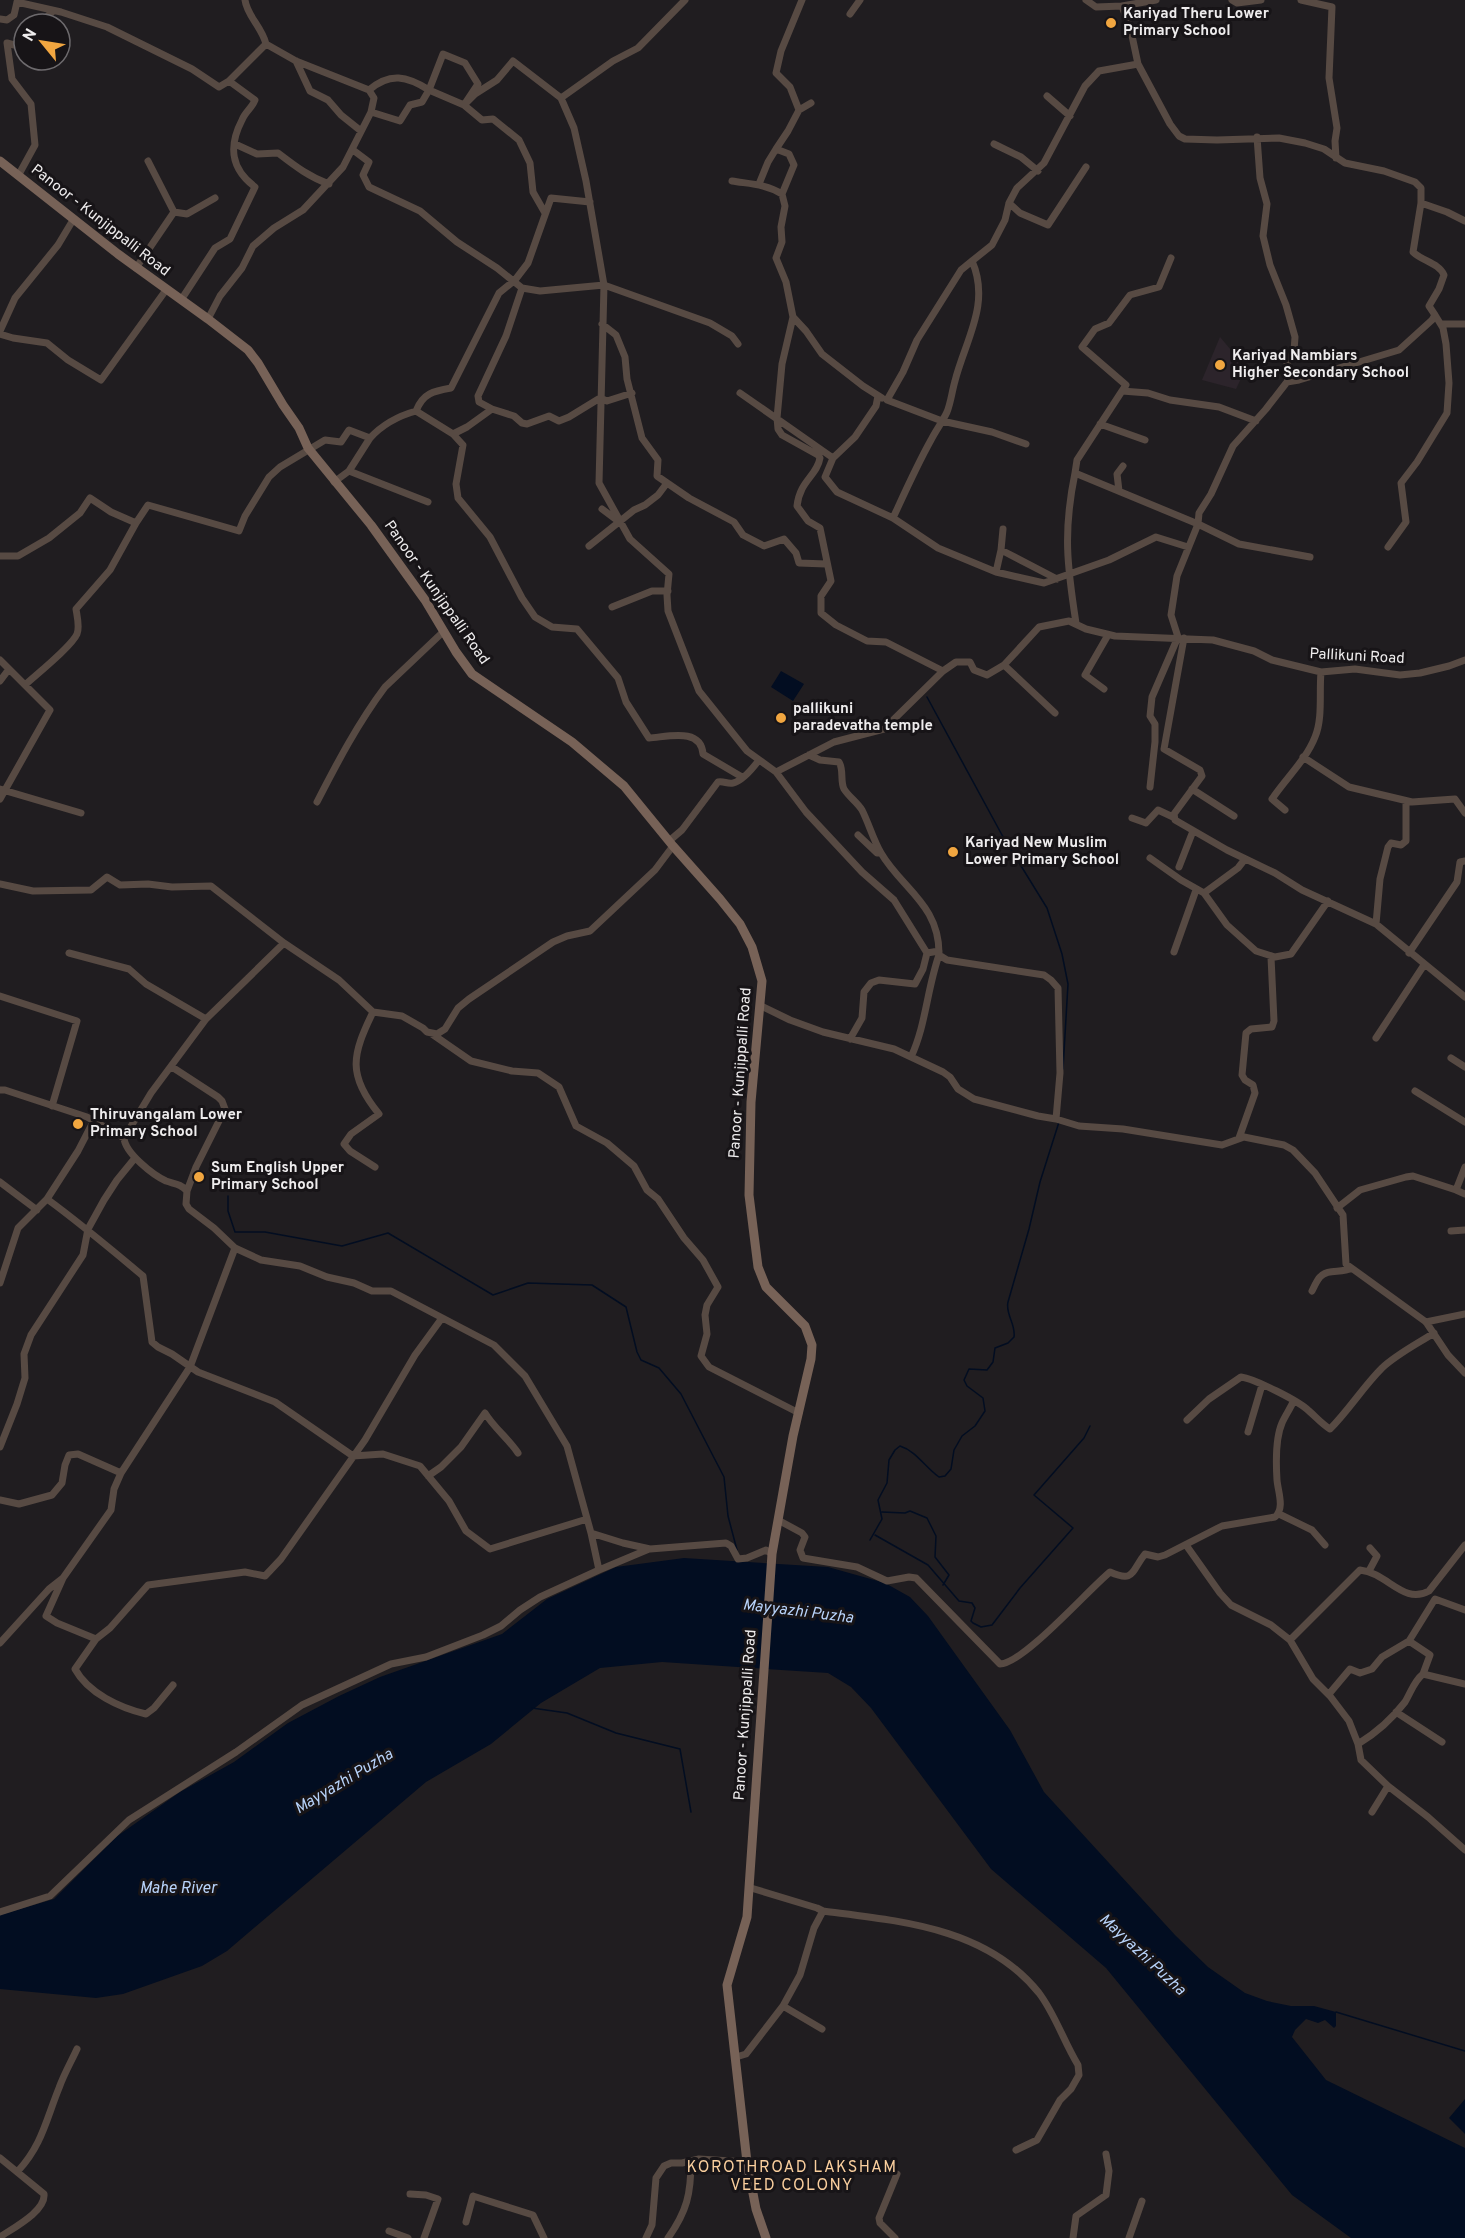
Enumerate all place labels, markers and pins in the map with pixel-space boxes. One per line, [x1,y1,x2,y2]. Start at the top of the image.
place label: Kariyad Theru Lower Primary School [1123,5,1270,41]
marker: Kariyad Theru Lower Primary School [1104,16,1118,30]
place label: Kariyad Nambiars Higher Secondary School [1232,347,1409,383]
marker: Kariyad Nambiars Higher Secondary School [1213,358,1227,372]
place label: pallikuni paradevatha temple [793,700,933,736]
marker: pallikuni paradevatha temple [774,711,788,725]
place label: Kariyad New Muslim Lower Primary School [965,834,1119,870]
marker: Kariyad New Muslim Lower Primary School [946,845,960,859]
place label: Thiruvangalam Lower Primary School [90,1106,243,1142]
marker: Thiruvangalam Lower Primary School [71,1117,85,1131]
place label: Sum English Upper Primary School [211,1159,345,1195]
marker: Sum English Upper Primary School [192,1170,206,1184]

